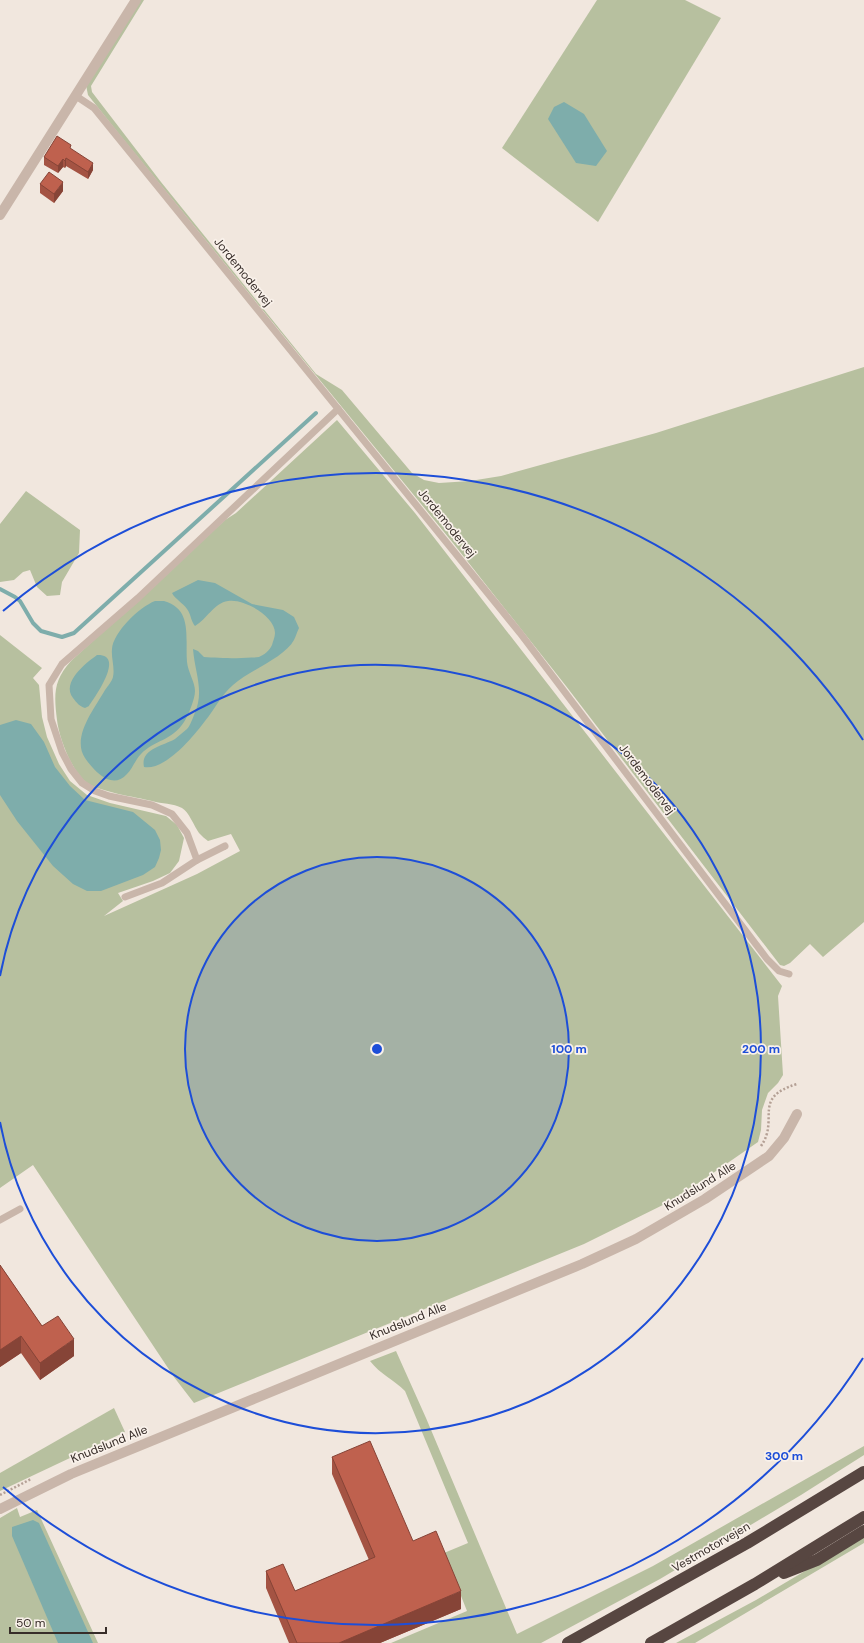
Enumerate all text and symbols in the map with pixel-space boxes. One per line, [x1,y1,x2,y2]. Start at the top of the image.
street label: Jordemodervej [210,234,276,310]
street label: Jordemodervej [414,485,480,561]
street label: Jordemodervej [615,741,679,817]
text: 100 m [551,1041,587,1057]
text: 200 m [742,1041,780,1057]
centre of rings [370,1042,384,1056]
street label: Knudslund Alle [661,1157,739,1214]
street label: Knudslund Alle [367,1298,449,1344]
street label: Knudslund Alle [68,1421,150,1467]
text: 300 m [765,1448,803,1464]
street label: Vestmotorvejen [669,1518,753,1576]
scale bar [10,1609,106,1635]
text: 50 m [16,1615,45,1631]

